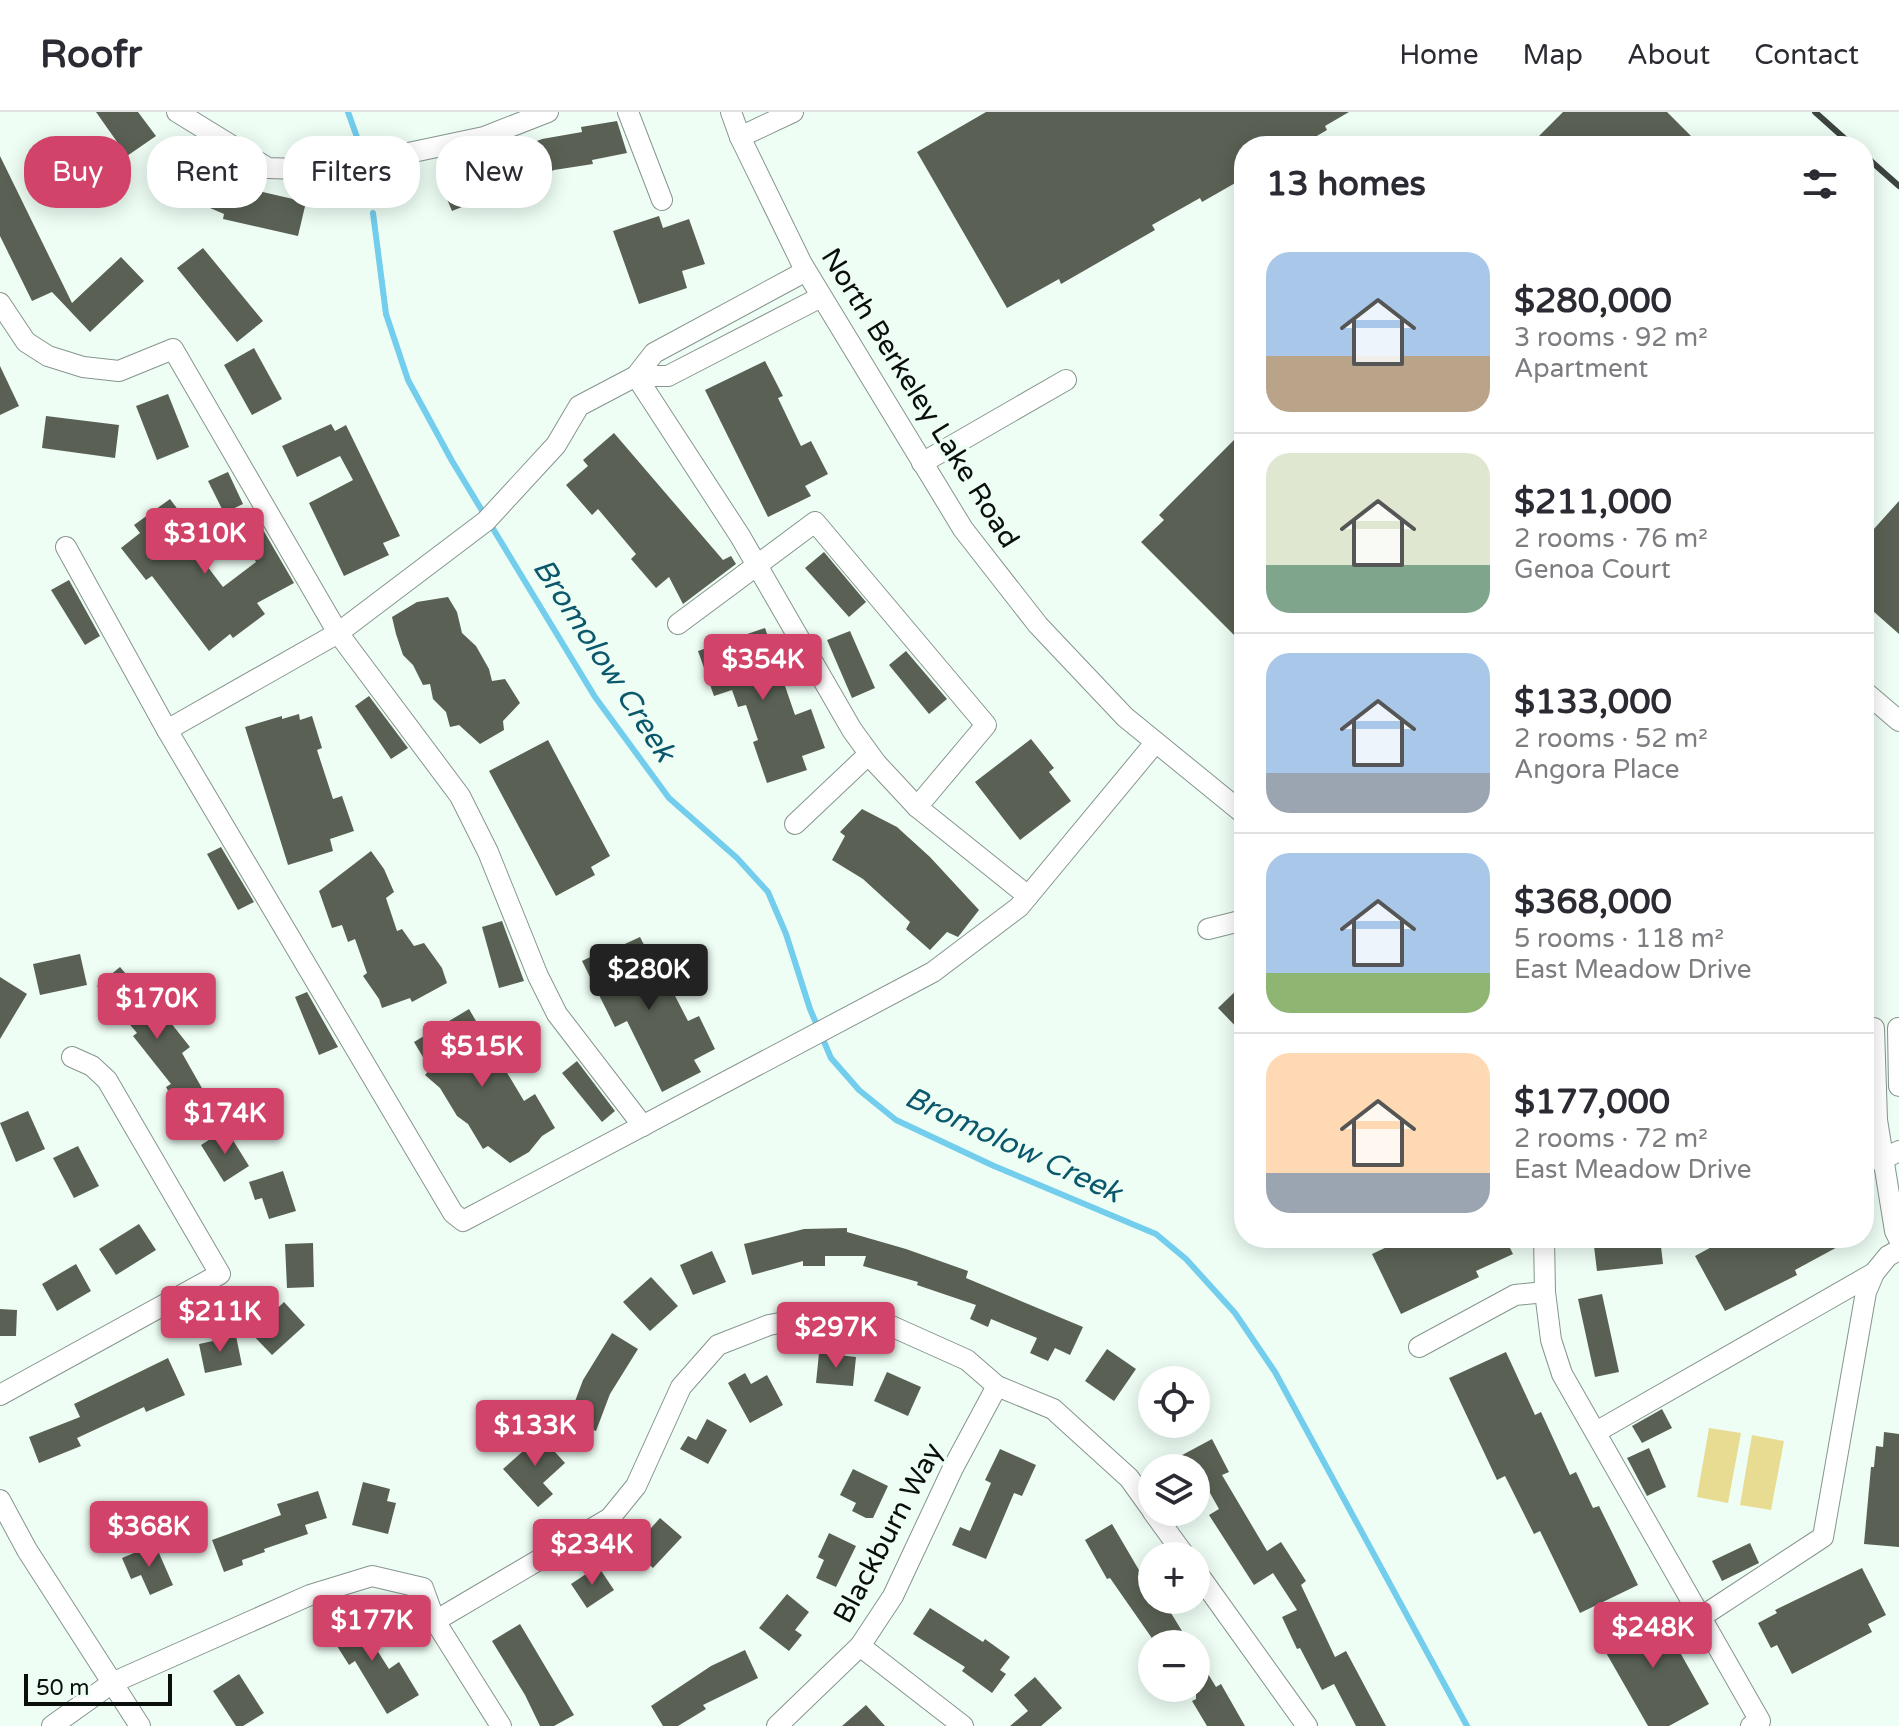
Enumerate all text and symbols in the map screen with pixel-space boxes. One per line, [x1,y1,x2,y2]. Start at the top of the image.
text: Roofr [40,32,142,78]
text: Home [1399,38,1479,72]
text: Map [1523,38,1583,72]
text: About [1627,38,1710,72]
text: Contact [1754,38,1859,72]
chip: Buy [24,136,131,208]
chip: Rent [147,136,267,208]
chip: Filters [283,136,420,208]
chip: New [436,136,552,208]
icon: filters [1798,162,1842,206]
text: 13 homes [1266,164,1426,205]
street label: North Berkeley Lake Road [814,242,1026,554]
text: $280,000 [1514,281,1672,322]
icon: home [1330,284,1426,380]
text: 3 rooms · 92 m² [1514,322,1708,353]
text: Apartment [1514,353,1648,384]
text: $211,000 [1514,482,1672,523]
icon: home [1330,485,1426,581]
pin: $310K [149,508,261,576]
text: $310K [164,518,246,549]
text: 2 rooms · 76 m² [1514,523,1708,554]
water label: Bromolow Creek [525,552,685,771]
text: Genoa Court [1514,554,1671,585]
pin: $354K [707,634,819,702]
text: $354K [722,644,804,675]
text: $133,000 [1514,682,1672,723]
icon: home [1330,685,1426,781]
text: 2 rooms · 52 m² [1514,723,1708,754]
text: Angora Place [1514,754,1680,785]
text: $368,000 [1514,882,1672,923]
icon: home [1330,885,1426,981]
text: 5 rooms · 118 m² [1514,923,1724,954]
pin: $280K [593,944,705,1012]
text: $280K [608,954,690,985]
text: East Meadow Drive [1514,954,1752,985]
pin: $170K [101,973,213,1041]
text: $170K [116,983,198,1014]
pin: $515K [426,1021,538,1089]
text: $515K [441,1031,523,1062]
water label: Bromolow Creek [899,1079,1130,1212]
text: $177,000 [1514,1082,1670,1123]
icon: home [1330,1085,1426,1181]
pin: $174K [169,1088,281,1156]
text: $174K [184,1098,266,1129]
text: 2 rooms · 72 m² [1514,1123,1708,1154]
text: East Meadow Drive [1514,1154,1752,1185]
pin: $211K [164,1286,276,1354]
text: $211K [179,1296,261,1327]
pin: $297K [780,1302,892,1370]
text: $297K [795,1312,877,1343]
map controls [1138,1366,1210,1702]
button: locate [1138,1366,1210,1438]
pin: $133K [479,1400,591,1468]
text: $133K [494,1410,576,1441]
street label: Blackburn Way [826,1437,950,1629]
button: layers [1138,1454,1210,1526]
pin: $368K [93,1501,205,1569]
text: $368K [108,1511,190,1542]
pin: $234K [536,1519,648,1587]
text: $234K [551,1529,633,1560]
button: + [1138,1542,1210,1614]
pin: $177K [316,1595,428,1663]
pin: $248K [1597,1602,1709,1670]
text: $177K [331,1605,413,1636]
text: $248K [1612,1612,1694,1643]
button: − [1138,1630,1210,1702]
scale bar [24,1670,172,1706]
text: 50 m [36,1675,90,1701]

